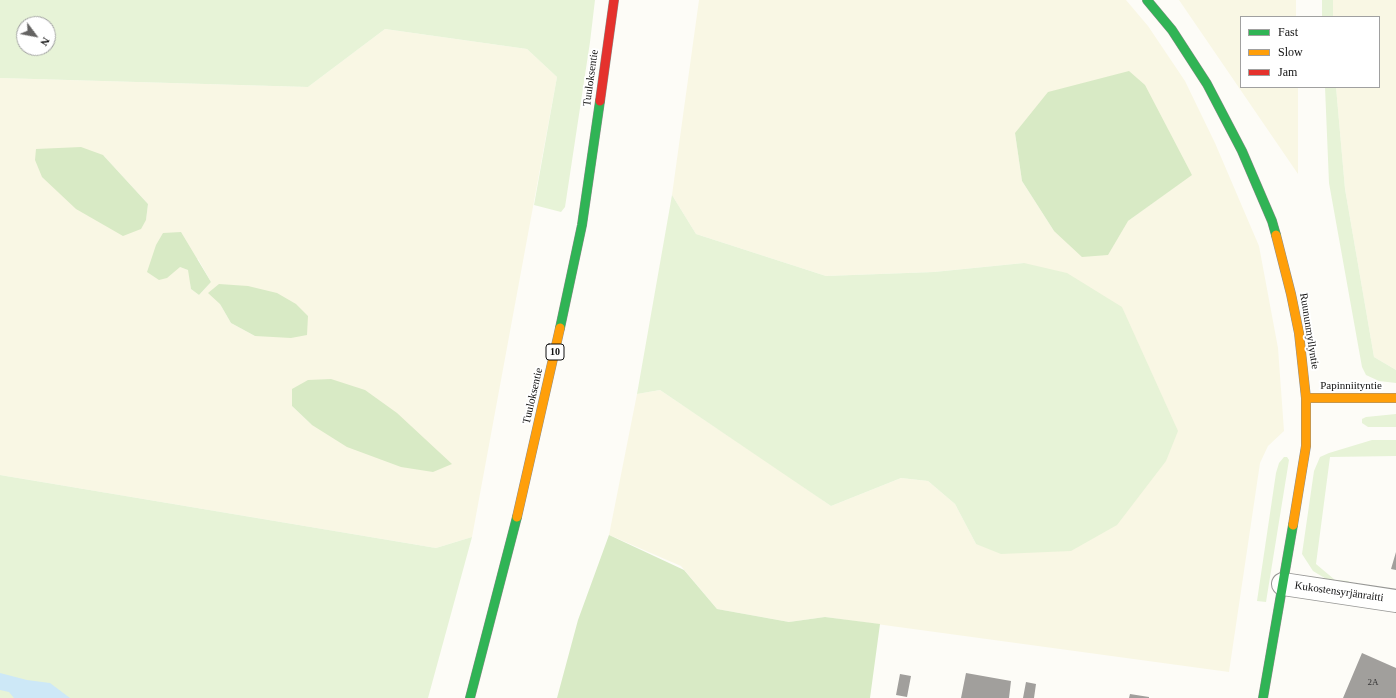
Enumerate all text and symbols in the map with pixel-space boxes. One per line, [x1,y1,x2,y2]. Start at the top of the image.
north arrow [16,16,56,56]
legend [1240,16,1380,88]
text: Fast [1278,25,1298,39]
text: N [38,35,53,48]
text: Slow [1278,45,1303,59]
street label: Tuuloksentie [580,49,602,107]
text: Jam [1278,65,1297,79]
street label: Ruununmyllyntie [1296,292,1322,370]
road number: 10 [546,344,564,360]
street label: Tuuloksentie [520,367,546,425]
street label: Papinniityntie [1320,379,1382,393]
street label: Kukostensyrjänraitti [1294,579,1384,605]
house number: 2A [1368,678,1378,688]

